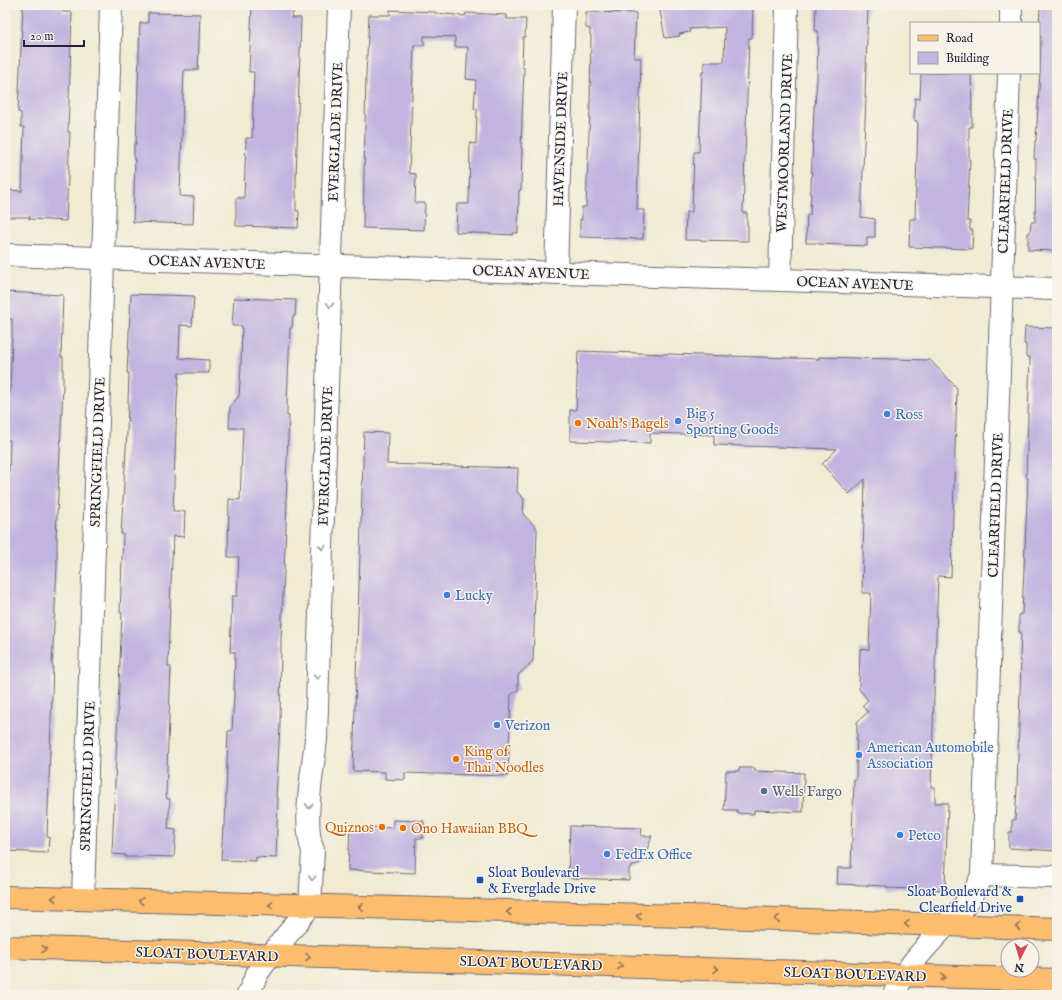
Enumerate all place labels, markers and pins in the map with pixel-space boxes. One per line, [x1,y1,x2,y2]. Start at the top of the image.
place label: Big 5 Sporting Goods [686,405,779,439]
place label: Ross [895,406,923,424]
marker: Ross [882,409,892,419]
place label: Noah's Bagels [586,415,669,433]
marker: Big 5 Sporting Goods [673,416,683,426]
marker: Noah's Bagels [573,418,583,428]
place label: Lucky [455,587,493,605]
marker: Lucky [442,590,452,600]
place label: Verizon [504,717,551,735]
marker: Verizon [492,720,502,730]
place label: American Automobile Association [866,739,994,773]
place label: King of Thai Noodles [464,743,544,777]
marker: American Automobile Association [854,750,864,760]
marker: King of Thai Noodles [451,754,461,764]
place label: Wells Fargo [772,783,842,801]
marker: Wells Fargo [759,786,769,796]
place label: Quiznos [325,819,374,837]
place label: Ono Hawaiian BBQ [411,820,538,838]
marker: Quiznos [377,822,387,832]
marker: Ono Hawaiian BBQ [398,823,408,833]
place label: Petco [908,827,941,845]
marker: Petco [895,830,905,840]
place label: FedEx Office [615,846,693,864]
marker: FedEx Office [602,849,612,859]
place label: Sloat Boulevard & Everglade Drive [488,864,596,898]
marker: Sloat Boulevard & Everglade Drive [475,875,485,885]
place label: Sloat Boulevard & Clearfield Drive [907,883,1013,917]
marker: Sloat Boulevard & Clearfield Drive [1015,894,1025,904]

